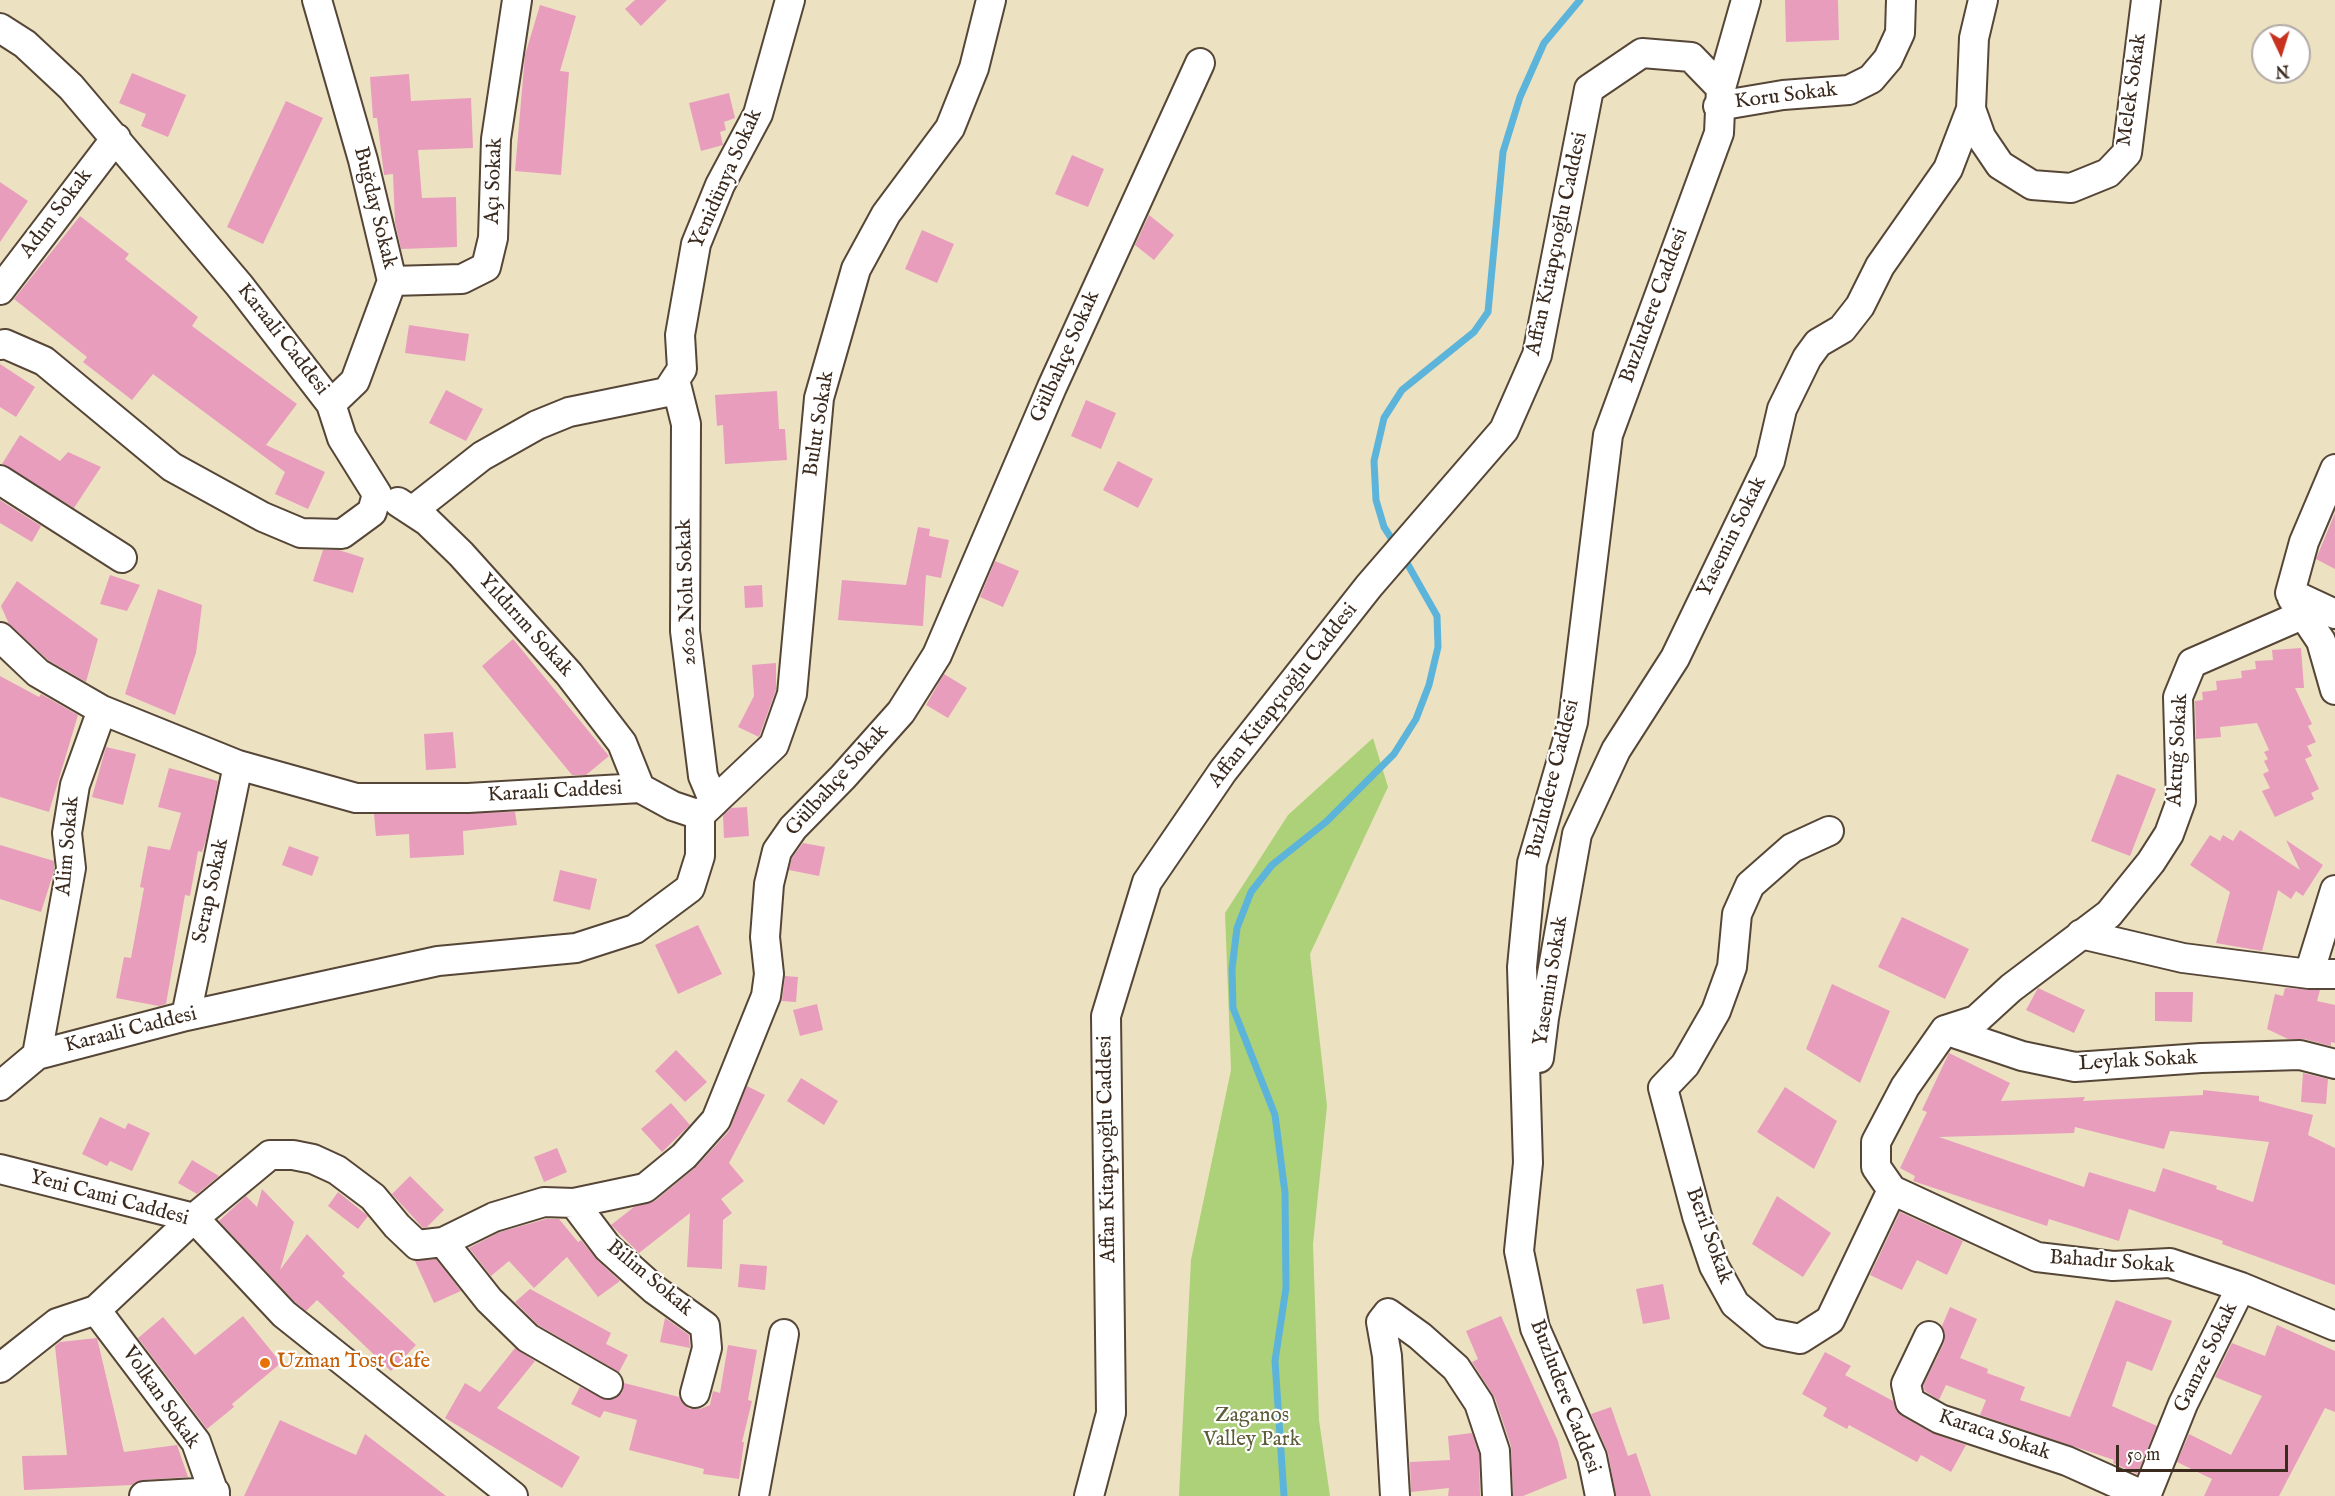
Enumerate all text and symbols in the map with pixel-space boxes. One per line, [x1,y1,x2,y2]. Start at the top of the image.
north arrow [2251,24,2311,84]
street label: Melek Sokak [2113,32,2153,148]
text: N [2275,60,2290,80]
street label: Koru Sokak [1733,78,1839,116]
street label: Yenidünya Sokak [685,105,769,253]
street label: Affan Kitapçıoğlu Caddesi [1522,130,1594,358]
street label: Açı Sokak [481,137,509,225]
street label: Buğday Sokak [347,144,401,272]
street label: Adım Sokak [15,164,99,264]
street label: Buzludere Caddesi [1615,225,1695,387]
street label: Karaali Caddesi [230,279,334,401]
street label: Gülbahçe Sokak [1026,287,1106,427]
street label: Bulut Sokak [799,369,841,479]
street label: Yasemin Sokak [1693,473,1773,601]
street label: 2602 Nolu Sokak [673,518,703,666]
street label: Yıldırım Sokak [472,569,578,683]
street label: Affan Kitapçıoğlu Caddesi [1204,599,1364,793]
street label: Aktuğ Sokak [2163,693,2195,807]
street label: Buzludere Caddesi [1522,697,1586,861]
street label: Gülbahçe Sokak [781,720,895,842]
street label: Karaali Caddesi [487,777,623,809]
street label: Alim Sokak [52,795,86,897]
street label: Serap Sokak [189,836,235,946]
street label: Yasemin Sokak [1529,914,1575,1048]
street label: Karaali Caddesi [62,1002,200,1060]
street label: Affan Kitapçıoğlu Caddesi [1093,1035,1123,1263]
street label: Leylak Sokak [2078,1046,2198,1078]
street label: Yeni Cami Caddesi [27,1166,191,1232]
street label: Beril Sokak [1679,1184,1737,1288]
street label: Bilim Sokak [601,1236,697,1322]
street label: Bahadır Sokak [2048,1246,2176,1280]
street label: Gamze Sokak [2169,1299,2245,1417]
street label: Buzludere Caddesi [1523,1316,1605,1478]
street label: Volkan Sokak [115,1342,205,1454]
place label: Uzman Tost Cafe [277,1350,430,1376]
marker: Uzman Tost Cafe [258,1356,272,1370]
park label: Zaganos Valley Park [1203,1404,1301,1454]
street label: Karaca Sokak [1934,1405,2054,1467]
scale bar [2119,1433,2292,1471]
text: 50 m [2127,1444,2160,1467]

